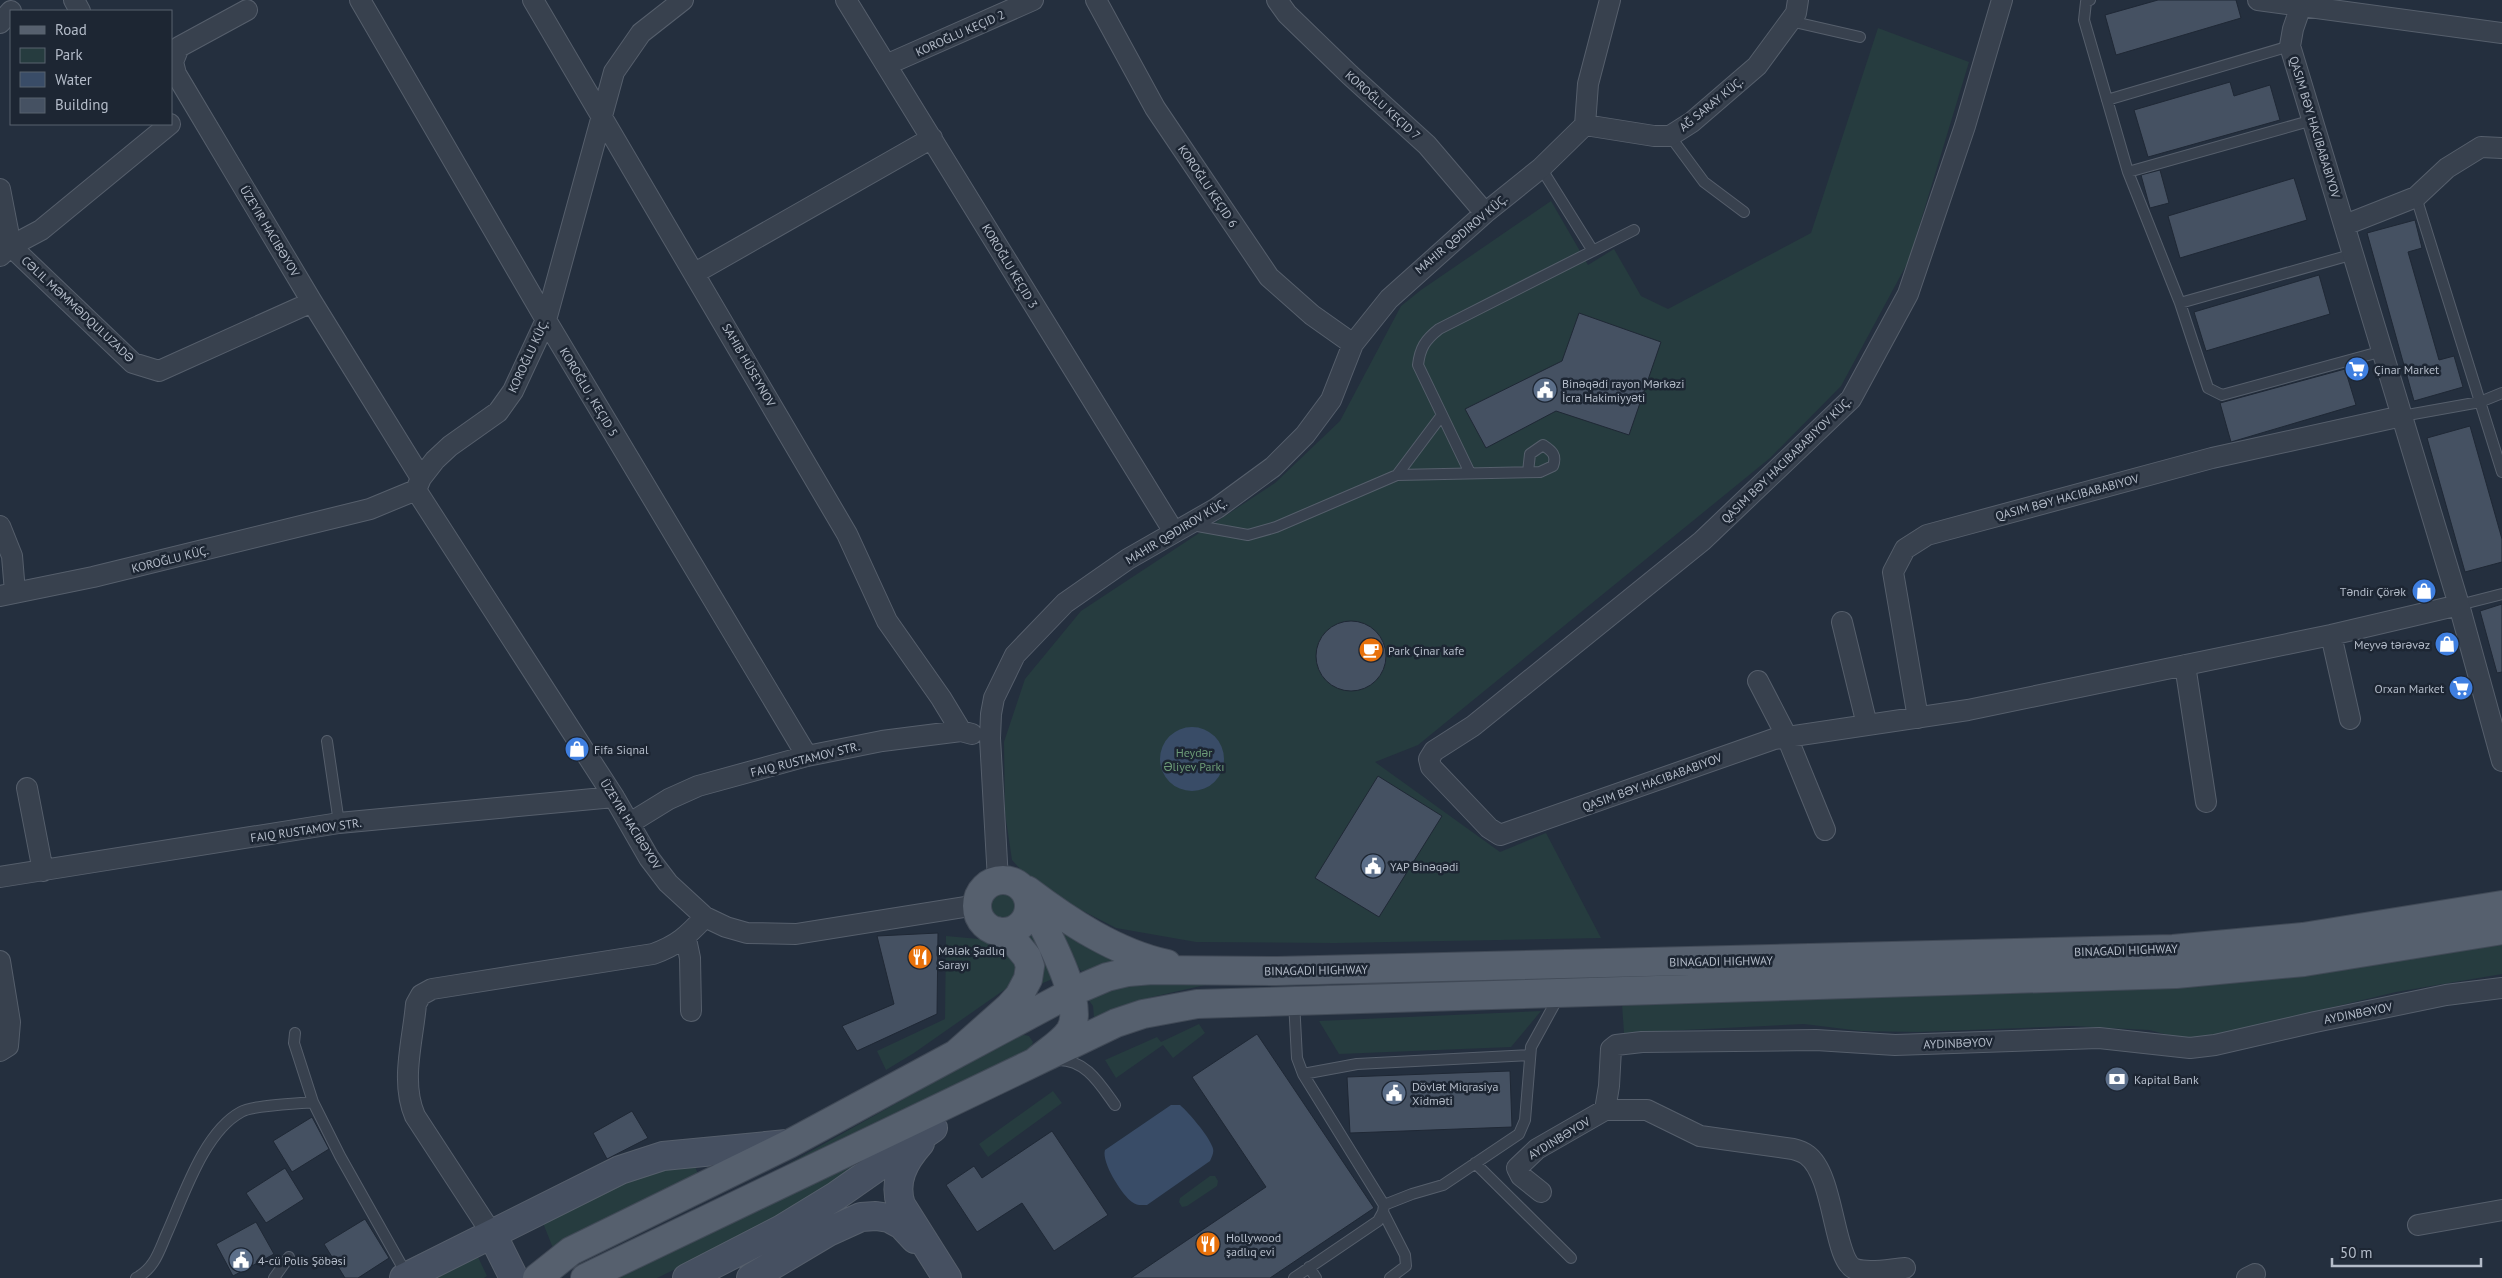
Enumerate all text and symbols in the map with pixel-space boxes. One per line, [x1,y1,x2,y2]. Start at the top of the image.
street label: KOROĞLU KEÇID 2 [913,7,1007,59]
legend [10,10,172,125]
text: Road [55,20,87,39]
text: Park [55,45,83,64]
street label: QASIM BƏY HACIBABABIYOV [2286,54,2344,200]
street label: KOROĞLU KEÇID 7 [1342,67,1424,143]
text: Water [55,70,92,89]
street label: AĞ SARAY KÜÇ. [1676,74,1746,134]
text: Building [55,95,109,114]
street label: KOROĞLU KEÇID 6 [1175,142,1241,230]
street label: ÜZEYIR HACIBƏYOV [237,183,303,279]
street label: MAHIR QƏDIROV KÜÇ. [1412,191,1510,277]
street label: KOROĞLU KEÇID 3 [979,221,1041,311]
street label: CƏLIL MƏMMƏDQULUZADƏ [18,253,138,365]
street label: KOROĞLU KÜÇ. [505,317,551,395]
street label: SAHIB HÜSEYNOV [719,321,779,409]
street label: KOROĞLU , KEÇID 5 [557,345,621,439]
supermarket icon: Çinar Market [2344,356,2370,382]
place label: Çinar Market [2374,362,2439,377]
place label: Binəqədi rayon Mərkəzi İcra Hakimiyyəti [1562,376,1684,405]
public building icon: Binəqədi rayon Mərkəzi İcra Hakimiyyəti [1532,377,1558,403]
street label: QASIM BƏY HACIBABABIYOV KÜÇ. [1718,394,1854,526]
street label: QASIM BƏY HACIBABABIYOV [1994,471,2140,523]
street label: MAHIR QƏDIROV KÜÇ. [1123,495,1229,567]
street label: KOROĞLU KÜÇ. [130,542,210,576]
shop icon: Təndir Çörək [2411,578,2437,604]
place label: Təndir Çörək [2340,584,2406,599]
shop icon: Meyvə tərəvəz [2434,631,2460,657]
cafe icon: Park Çinar kafe [1358,637,1384,663]
place label: Meyvə tərəvəz [2354,637,2430,652]
place label: Park Çinar kafe [1388,643,1464,658]
supermarket icon: Orxan Market [2448,675,2474,701]
place label: Orxan Market [2375,681,2444,696]
shop icon: Fifa Siqnal [564,736,590,762]
street label: FAIQ RUSTAMOV STR. [749,738,861,780]
place label: Fifa Siqnal [594,742,649,757]
park label: Heydər Əliyev Parkı [1164,745,1224,774]
street label: QASIM BƏY HACIBABABIYOV [1580,750,1724,814]
street label: ÜZEYIR HACIBƏYOV [597,776,665,872]
street label: FAIQ RUSTAMOV STR. [249,815,363,845]
public building icon: YAP Binəqədi [1360,853,1386,879]
place label: YAP Binəqədi [1390,859,1459,874]
street label: BINAGADI HIGHWAY [2074,941,2178,959]
place label: Mələk Şadlıq Sarayı [938,943,1005,972]
restaurant icon: Mələk Şadlıq Sarayı [907,944,933,970]
street label: BINAGADI HIGHWAY [1669,953,1773,969]
street label: BINAGADI HIGHWAY [1264,962,1368,978]
street label: AYDINBƏYOV [2323,999,2394,1027]
street label: AYDINBƏYOV [1923,1034,1993,1052]
bank icon: Kapital Bank [2104,1066,2130,1092]
place label: Kapital Bank [2134,1072,2199,1087]
place label: Dövlət Miqrasiya Xidməti [1412,1079,1498,1108]
public building icon: Dövlət Miqrasiya Xidməti [1381,1080,1407,1106]
street label: AYDINBƏYOV [1525,1114,1593,1162]
place label: Hollywood şadlıq evi [1226,1230,1281,1259]
restaurant icon: Hollywood şadlıq evi [1195,1231,1221,1257]
scale bar [2332,1236,2481,1268]
text: 50 m [2340,1243,2373,1262]
public building icon: 4-cü Polis Şöbəsi [228,1247,254,1273]
place label: 4-cü Polis Şöbəsi [258,1253,346,1268]

